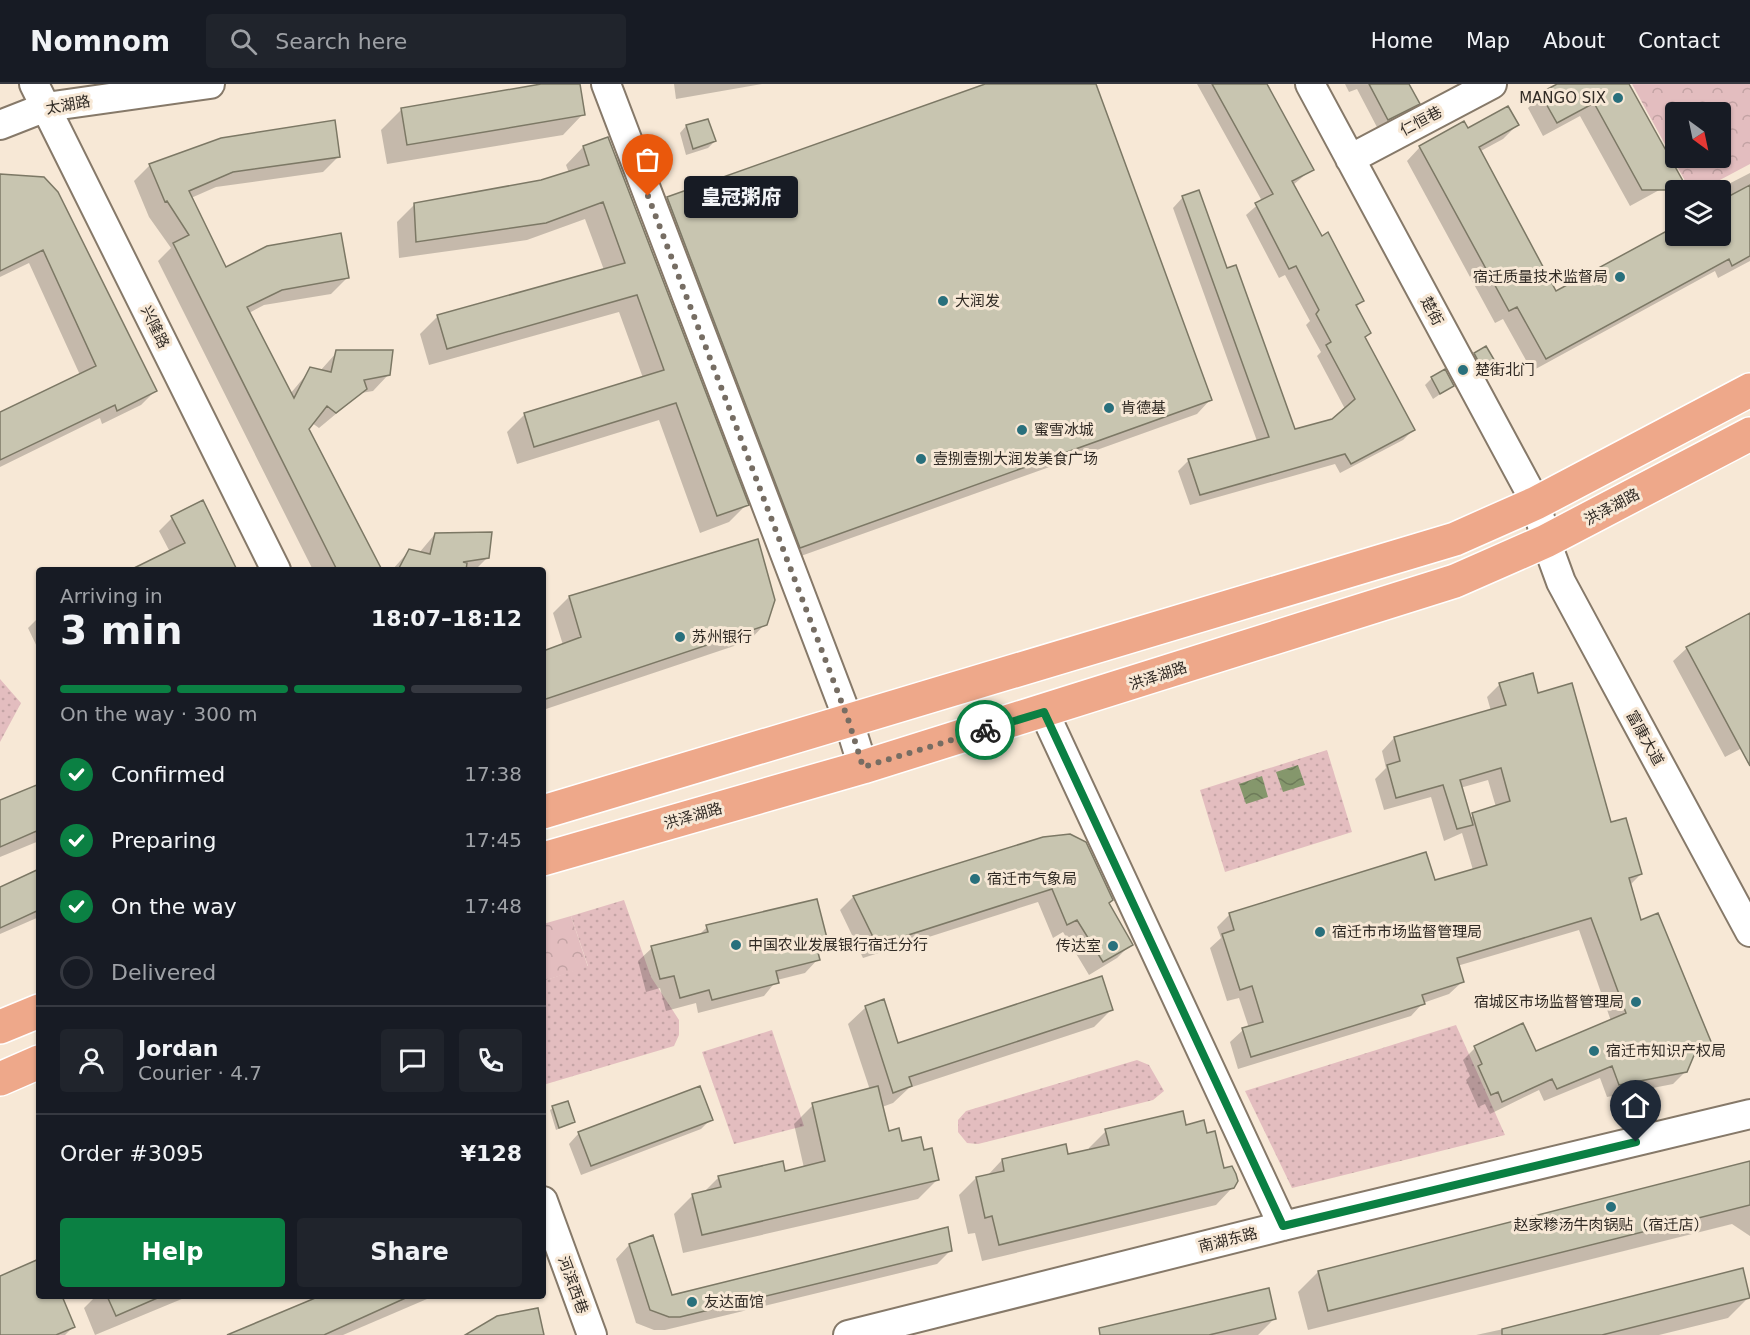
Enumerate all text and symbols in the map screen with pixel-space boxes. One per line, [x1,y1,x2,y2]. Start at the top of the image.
search box [206,14,626,68]
text: Nomnom [30,25,170,58]
icon: search [227,25,260,58]
text: Search here [275,29,407,54]
text: Home [1371,29,1433,53]
text: Map [1466,29,1510,53]
text: About [1543,29,1605,53]
text: Contact [1638,29,1720,53]
place label: MANGO SIX [1519,89,1606,107]
marker: MANGO SIX [1611,91,1625,105]
street label: 太湖路 [44,92,92,118]
street label: 仁恒巷 [1397,102,1445,140]
north arrow [1665,102,1731,168]
map controls [1665,102,1731,246]
pin [622,134,673,196]
icon: bag [631,143,664,176]
callout: 皇冠粥府 [684,175,798,217]
button: layers [1665,180,1731,246]
text: 皇冠粥府 [701,185,781,209]
place label: 宿迁质量技术监督局 [1473,268,1608,286]
marker: 宿迁质量技术监督局 [1613,270,1627,284]
place label: 大润发 [955,292,1000,310]
marker: 大润发 [936,294,950,308]
street label: 楚街 [1417,294,1447,328]
street label: 兴隆路 [137,303,173,351]
place label: 楚街北门 [1475,361,1535,379]
marker: 楚街北门 [1456,363,1470,377]
place label: 肯德基 [1121,399,1166,417]
marker: 肯德基 [1102,401,1116,415]
place label: 蜜雪冰城 [1034,421,1094,439]
marker: 蜜雪冰城 [1015,423,1029,437]
place label: 壹捌壹捌大润发美食广场 [933,450,1098,468]
marker: 壹捌壹捌大润发美食广场 [914,452,928,466]
street label: 洪泽湖路 [1581,485,1643,529]
text: Arriving in [60,584,163,608]
text: 18:07–18:12 [371,606,522,631]
text: 3 min [60,608,182,653]
place label: 苏州银行 [692,628,752,646]
marker: 苏州银行 [673,630,687,644]
street label: 洪泽湖路 [1127,658,1189,694]
courier [955,700,1015,760]
text: On the way · 300 m [60,702,258,726]
street label: 富康大道 [1623,707,1667,769]
icon: bike [969,714,1002,747]
icon: check [60,758,93,791]
text: Confirmed [111,762,225,787]
text: 17:38 [464,762,522,786]
street label: 洪泽湖路 [662,799,724,833]
icon: check [60,824,93,857]
text: Preparing [111,828,217,853]
text: 17:45 [464,828,522,852]
place label: 宿迁市气象局 [987,870,1077,888]
marker: 宿迁市气象局 [968,872,982,886]
icon: check [60,890,93,923]
text: On the way [111,894,237,919]
text: 17:48 [464,894,522,918]
place label: 宿迁市市场监督管理局 [1332,923,1482,941]
marker: 宿迁市市场监督管理局 [1313,925,1327,939]
place label: 中国农业发展银行宿迁分行 [748,936,928,954]
place label: 传达室 [1056,937,1101,955]
marker: 中国农业发展银行宿迁分行 [729,938,743,952]
marker: 传达室 [1106,939,1120,953]
text: Delivered [111,960,216,985]
place label: 宿城区市场监督管理局 [1474,993,1624,1011]
marker: 宿城区市场监督管理局 [1629,995,1643,1009]
button: person [60,1029,123,1092]
button: chat [381,1029,444,1092]
button: phone [459,1029,522,1092]
text: Jordan [138,1036,218,1061]
place label: 宿迁市知识产权局 [1606,1042,1726,1060]
marker: 宿迁市知识产权局 [1587,1044,1601,1058]
text: Courier · 4.7 [138,1061,262,1085]
pin [1610,1080,1661,1142]
icon: home [1619,1089,1652,1122]
text: Order #3095 [60,1141,204,1166]
text: ¥128 [461,1141,522,1166]
marker: 赵家糁汤牛肉锅贴（宿迁店） [1604,1200,1618,1214]
place label: 赵家糁汤牛肉锅贴（宿迁店） [1513,1216,1709,1234]
button: Help [60,1218,285,1287]
button: Share [297,1218,522,1287]
street label: 南湖东路 [1197,1224,1259,1256]
street label: 河滨西巷 [554,1254,592,1316]
place label: 友达面馆 [704,1293,764,1311]
marker: 友达面馆 [685,1295,699,1309]

